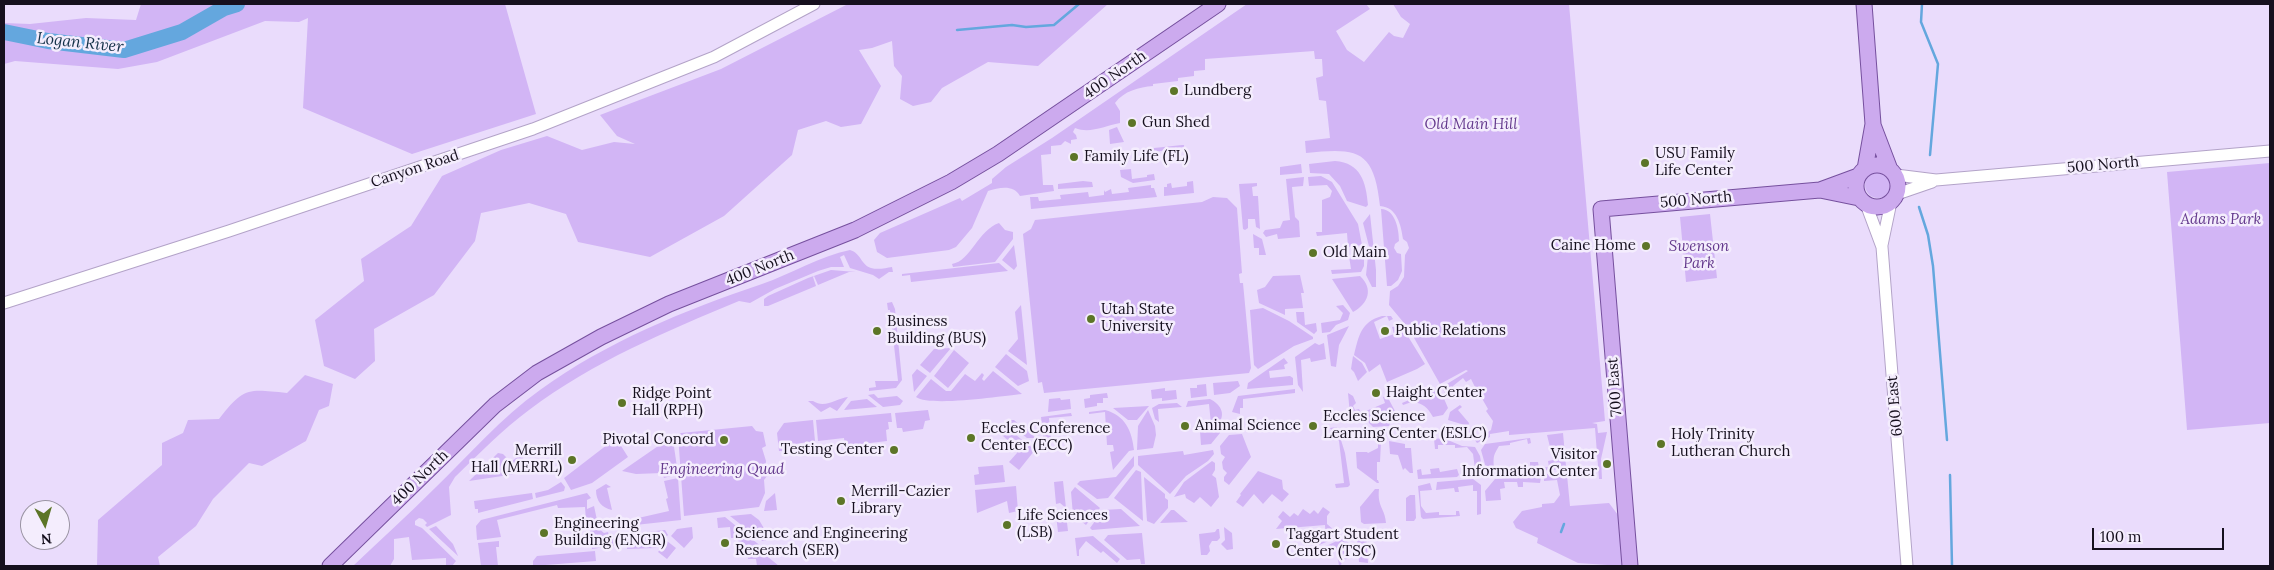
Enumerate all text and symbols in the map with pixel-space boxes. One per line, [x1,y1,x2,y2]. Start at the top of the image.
water label: Logan River [36,29,124,57]
street label: 400 North [1080,47,1150,103]
place label: Lundberg [1184,82,1251,100]
marker: Lundberg [1168,85,1180,97]
place label: Gun Shed [1142,114,1210,132]
park label: Old Main Hill [1425,116,1517,134]
marker: Gun Shed [1126,117,1138,129]
place label: USU Family Life Center [1655,145,1735,180]
street label: Canyon Road [369,146,461,192]
place label: Family Life (FL) [1084,148,1189,166]
marker: Family Life (FL) [1068,151,1080,163]
street label: 500 North [2066,153,2140,177]
marker: USU Family Life Center [1639,157,1651,169]
street label: 500 North [1659,188,1733,212]
park label: Adams Park [2181,211,2261,229]
place label: Caine Home [1551,237,1636,255]
park label: Swenson Park [1669,238,1729,273]
marker: Caine Home [1640,240,1652,252]
place label: Old Main [1323,244,1387,262]
street label: 400 North [723,246,797,290]
marker: Old Main [1307,247,1319,259]
place label: Utah State University [1101,301,1174,336]
place label: Business Building (BUS) [887,313,986,348]
marker: Utah State University [1085,313,1097,325]
place label: Public Relations [1395,322,1506,340]
marker: Business Building (BUS) [871,325,883,337]
marker: Public Relations [1379,325,1391,337]
street label: 700 East [1604,357,1626,417]
street label: 600 East [1883,375,1907,437]
place label: Haight Center [1386,384,1485,402]
place label: Ridge Point Hall (RPH) [632,385,712,420]
marker: Haight Center [1370,387,1382,399]
marker: Ridge Point Hall (RPH) [616,397,628,409]
place label: Eccles Science Learning Center (ESLC) [1323,408,1486,443]
place label: Animal Science [1195,417,1301,435]
place label: Eccles Conference Center (ECC) [981,420,1110,455]
marker: Animal Science [1179,420,1191,432]
marker: Eccles Science Learning Center (ESLC) [1307,420,1319,432]
place label: Holy Trinity Lutheran Church [1671,426,1791,461]
place label: Pivotal Concord [602,431,714,449]
marker: Eccles Conference Center (ECC) [965,432,977,444]
marker: Pivotal Concord [718,434,730,446]
marker: Holy Trinity Lutheran Church [1655,438,1667,450]
place label: Testing Center [781,441,884,459]
place label: Merrill Hall (MERRL) [471,442,562,477]
marker: Testing Center [888,444,900,456]
street label: 400 North [388,446,452,510]
place label: Visitor Information Center [1462,446,1597,481]
marker: Merrill Hall (MERRL) [566,454,578,466]
marker: Visitor Information Center [1601,458,1613,470]
park label: Engineering Quad [660,461,784,479]
place label: Merrill-Cazier Library [851,483,950,518]
marker: Merrill-Cazier Library [835,495,847,507]
north arrow [20,500,70,550]
place label: Life Sciences (LSB) [1017,507,1108,542]
place label: Engineering Building (ENGR) [554,515,666,550]
scale bar [2094,518,2226,550]
marker: Life Sciences (LSB) [1001,519,1013,531]
place label: Science and Engineering Research (SER) [735,525,907,560]
place label: Taggart Student Center (TSC) [1286,526,1399,561]
marker: Engineering Building (ENGR) [538,527,550,539]
text: 100 m [2100,527,2141,546]
text: N [40,529,53,548]
marker: Science and Engineering Research (SER) [719,537,731,549]
marker: Taggart Student Center (TSC) [1270,538,1282,550]

